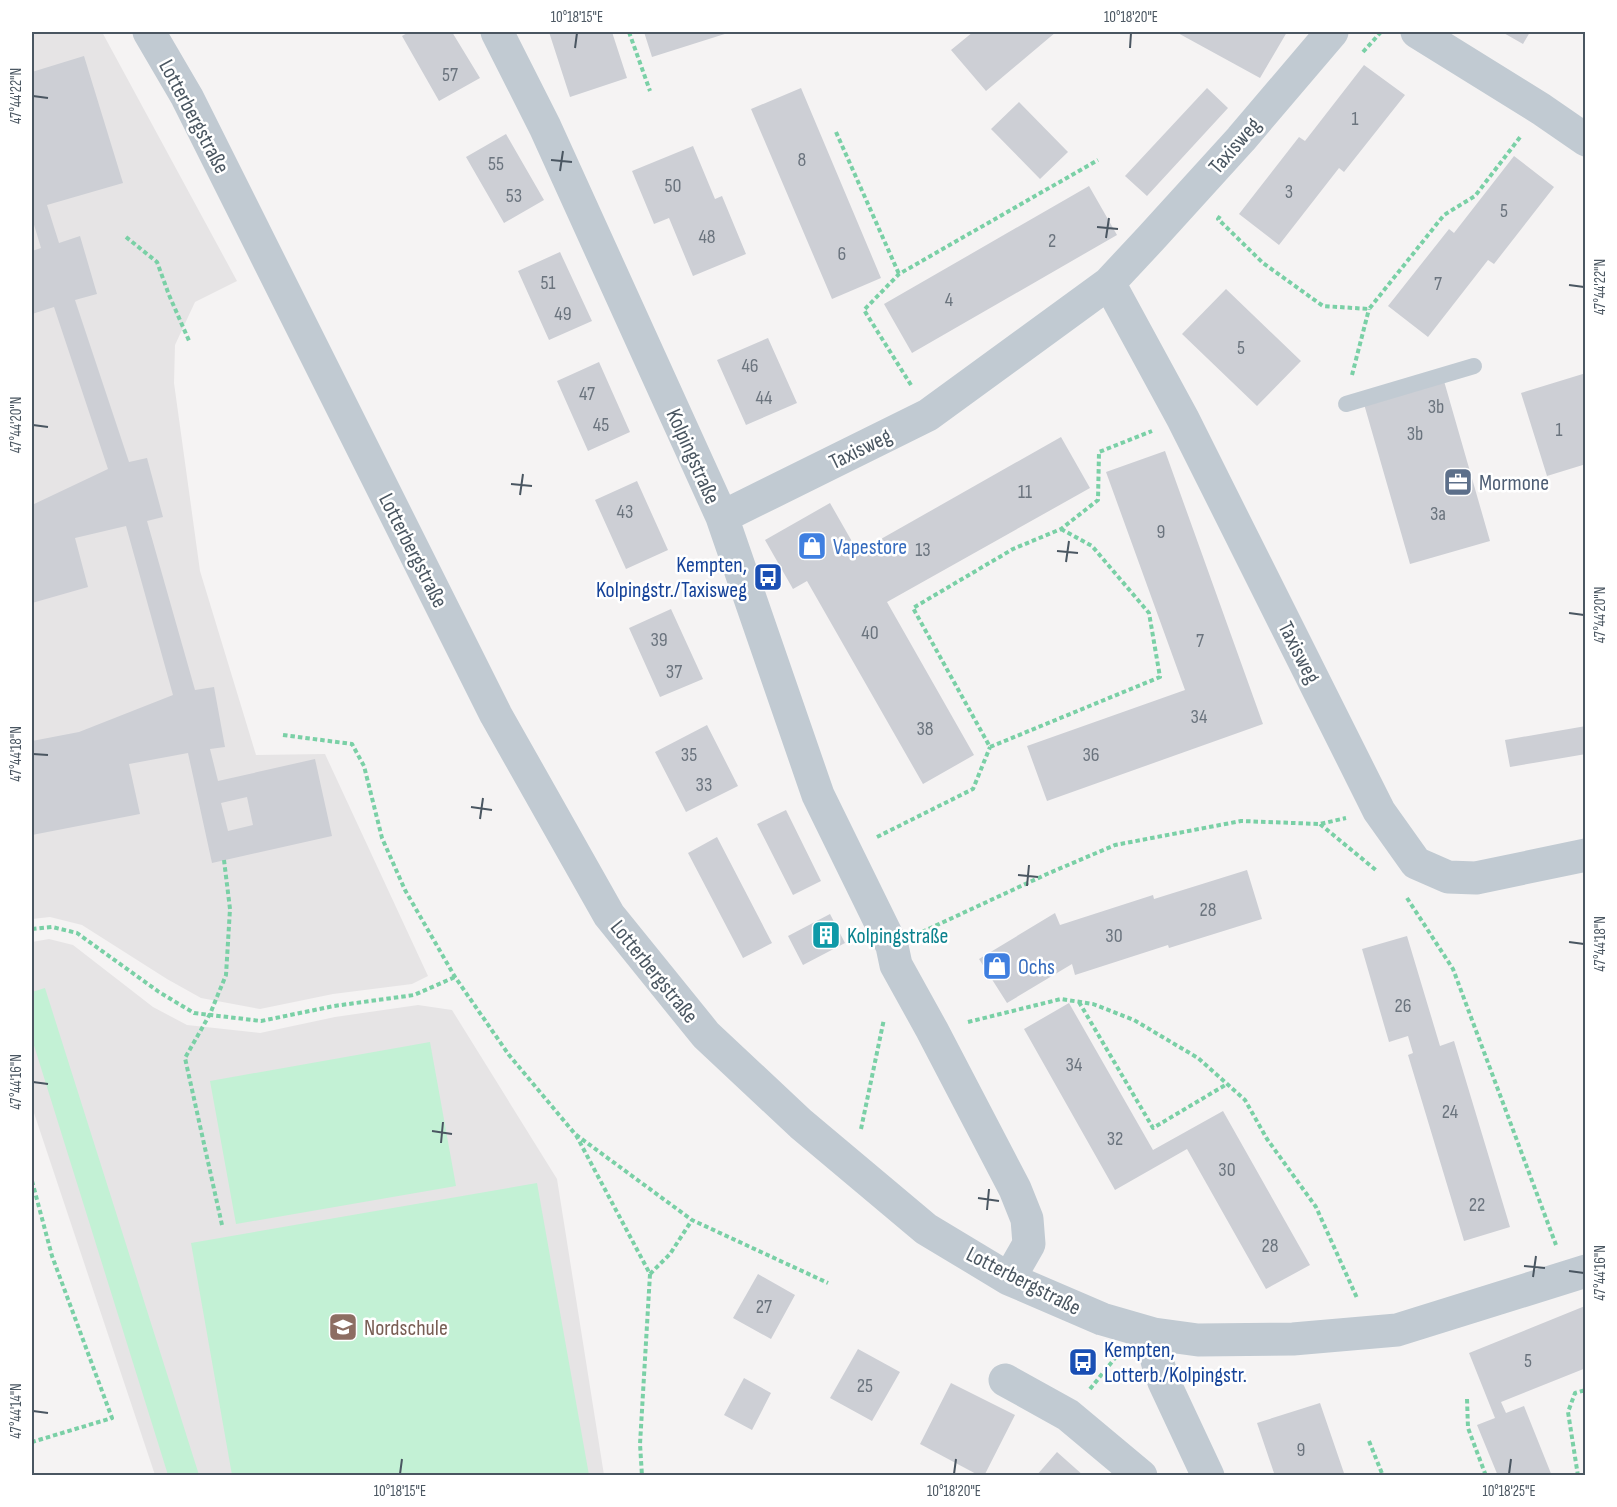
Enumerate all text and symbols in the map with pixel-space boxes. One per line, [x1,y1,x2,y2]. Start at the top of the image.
text: 10°18'15"E [551,8,603,27]
text: 10°18'20"E [1104,8,1158,27]
street label: Lotterbergstraße [152,55,235,178]
house number: 57 [442,63,458,87]
text: 47°44'22"N [7,68,26,124]
house number: 1 [1352,107,1359,131]
street label: Taxisweg [1203,112,1267,180]
house number: 8 [798,148,806,172]
house number: 55 [488,152,504,176]
house number: 50 [665,174,681,198]
house number: 3 [1285,180,1293,204]
house number: 53 [506,184,522,208]
house number: 5 [1500,199,1508,223]
house number: 48 [698,225,716,249]
house number: 2 [1048,229,1056,253]
house number: 6 [838,242,846,266]
text: 47°44'22"N [1591,259,1610,315]
house number: 51 [540,271,556,295]
house number: 7 [1434,272,1442,296]
house number: 4 [945,288,953,312]
house number: 49 [554,302,572,326]
house number: 5 [1237,336,1245,360]
house number: 46 [741,354,759,378]
house number: 47 [579,382,595,406]
house number: 44 [756,386,772,410]
house number: 3b [1428,395,1444,419]
text: 47°44'20"N [7,397,26,453]
street label: Kolpingstraße [660,405,726,508]
house number: 45 [593,413,609,437]
house number: 1 [1556,418,1563,442]
house number: 3b [1407,422,1423,446]
street label: Taxisweg [825,423,896,476]
office icon: Mormone [1442,466,1474,498]
place label: Mormone [1479,470,1549,497]
house number: 11 [1018,480,1032,504]
street label: Lotterbergstraße [372,489,453,613]
house number: 43 [617,500,633,524]
house number: 3a [1430,502,1446,526]
house number: 9 [1157,520,1165,544]
shop icon: Vapestore [796,530,828,562]
place label: Vapestore [833,534,907,561]
house number: 13 [915,538,931,562]
place label: Kempten, Kolpingstr./Taxisweg [596,552,747,604]
bus stop icon: Kempten, Kolpingstr./Taxisweg [752,561,784,593]
text: 47°44'20"N [1591,587,1610,643]
street label: Taxisweg [1272,617,1326,688]
house number: 40 [861,621,879,645]
house number: 39 [650,628,668,652]
house number: 7 [1196,629,1204,653]
house number: 37 [666,660,682,684]
house number: 34 [1191,705,1207,729]
house number: 38 [916,717,934,741]
text: 47°44'18"N [7,726,26,782]
house number: 35 [681,743,697,767]
house number: 36 [1082,743,1100,767]
house number: 33 [696,773,712,797]
house number: 28 [1200,898,1217,922]
street label: Lotterbergstraße [604,915,704,1029]
text: 47°44'18"N [1591,916,1610,972]
building icon: Kolpingstraße [810,919,842,951]
place label: Kolpingstraße [847,923,948,950]
house number: 30 [1105,924,1123,948]
shop icon: Ochs [981,950,1013,982]
place label: Ochs [1018,954,1055,981]
house number: 26 [1395,994,1412,1018]
house number: 34 [1066,1053,1082,1077]
text: 47°44'16"N [7,1054,26,1110]
house number: 24 [1442,1100,1458,1124]
house number: 32 [1107,1127,1123,1151]
house number: 30 [1218,1158,1236,1182]
house number: 22 [1469,1193,1485,1217]
house number: 28 [1262,1234,1279,1258]
street label: Lotterbergstraße [961,1241,1085,1322]
text: 47°44'16"N [1591,1245,1610,1301]
house number: 27 [756,1295,772,1319]
school or university icon: Nordschule [327,1311,359,1343]
place label: Nordschule [364,1315,448,1342]
place label: Kempten, Lotterb./Kolpingstr. [1104,1337,1247,1389]
bus stop icon: Kempten, Lotterb./Kolpingstr. [1067,1346,1099,1378]
house number: 5 [1524,1349,1532,1373]
house number: 25 [857,1374,873,1398]
text: 47°44'14"N [7,1383,26,1439]
house number: 9 [1297,1438,1305,1462]
text: 10°18'15"E [374,1482,426,1501]
text: 10°18'20"E [927,1482,981,1501]
text: 10°18'25"E [1482,1482,1536,1501]

